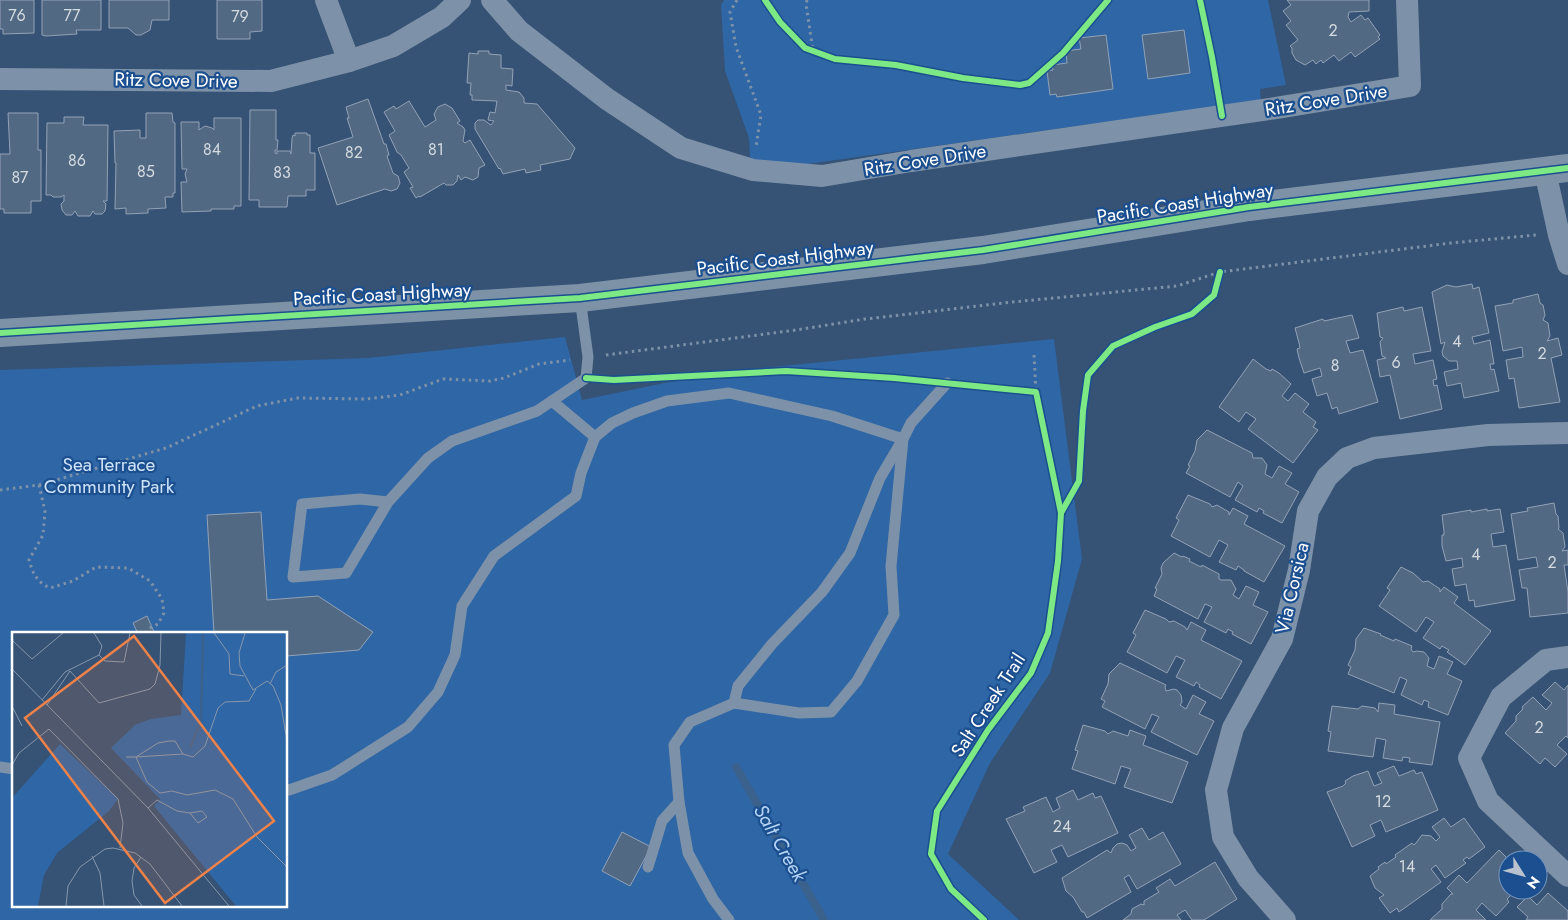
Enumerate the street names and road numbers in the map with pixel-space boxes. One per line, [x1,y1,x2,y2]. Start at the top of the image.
street label: Ritz Cove Drive [114,65,238,95]
street label: Ritz Cove Drive [1263,77,1389,123]
street label: Ritz Cove Drive [862,137,988,183]
street label: Pacific Coast Highway [1095,176,1276,230]
street label: Pacific Coast Highway [695,234,876,282]
street label: Pacific Coast Highway [292,276,472,312]
street label: Via Corsica [1268,540,1316,636]
street label: Salt Creek Trail [944,648,1032,762]

